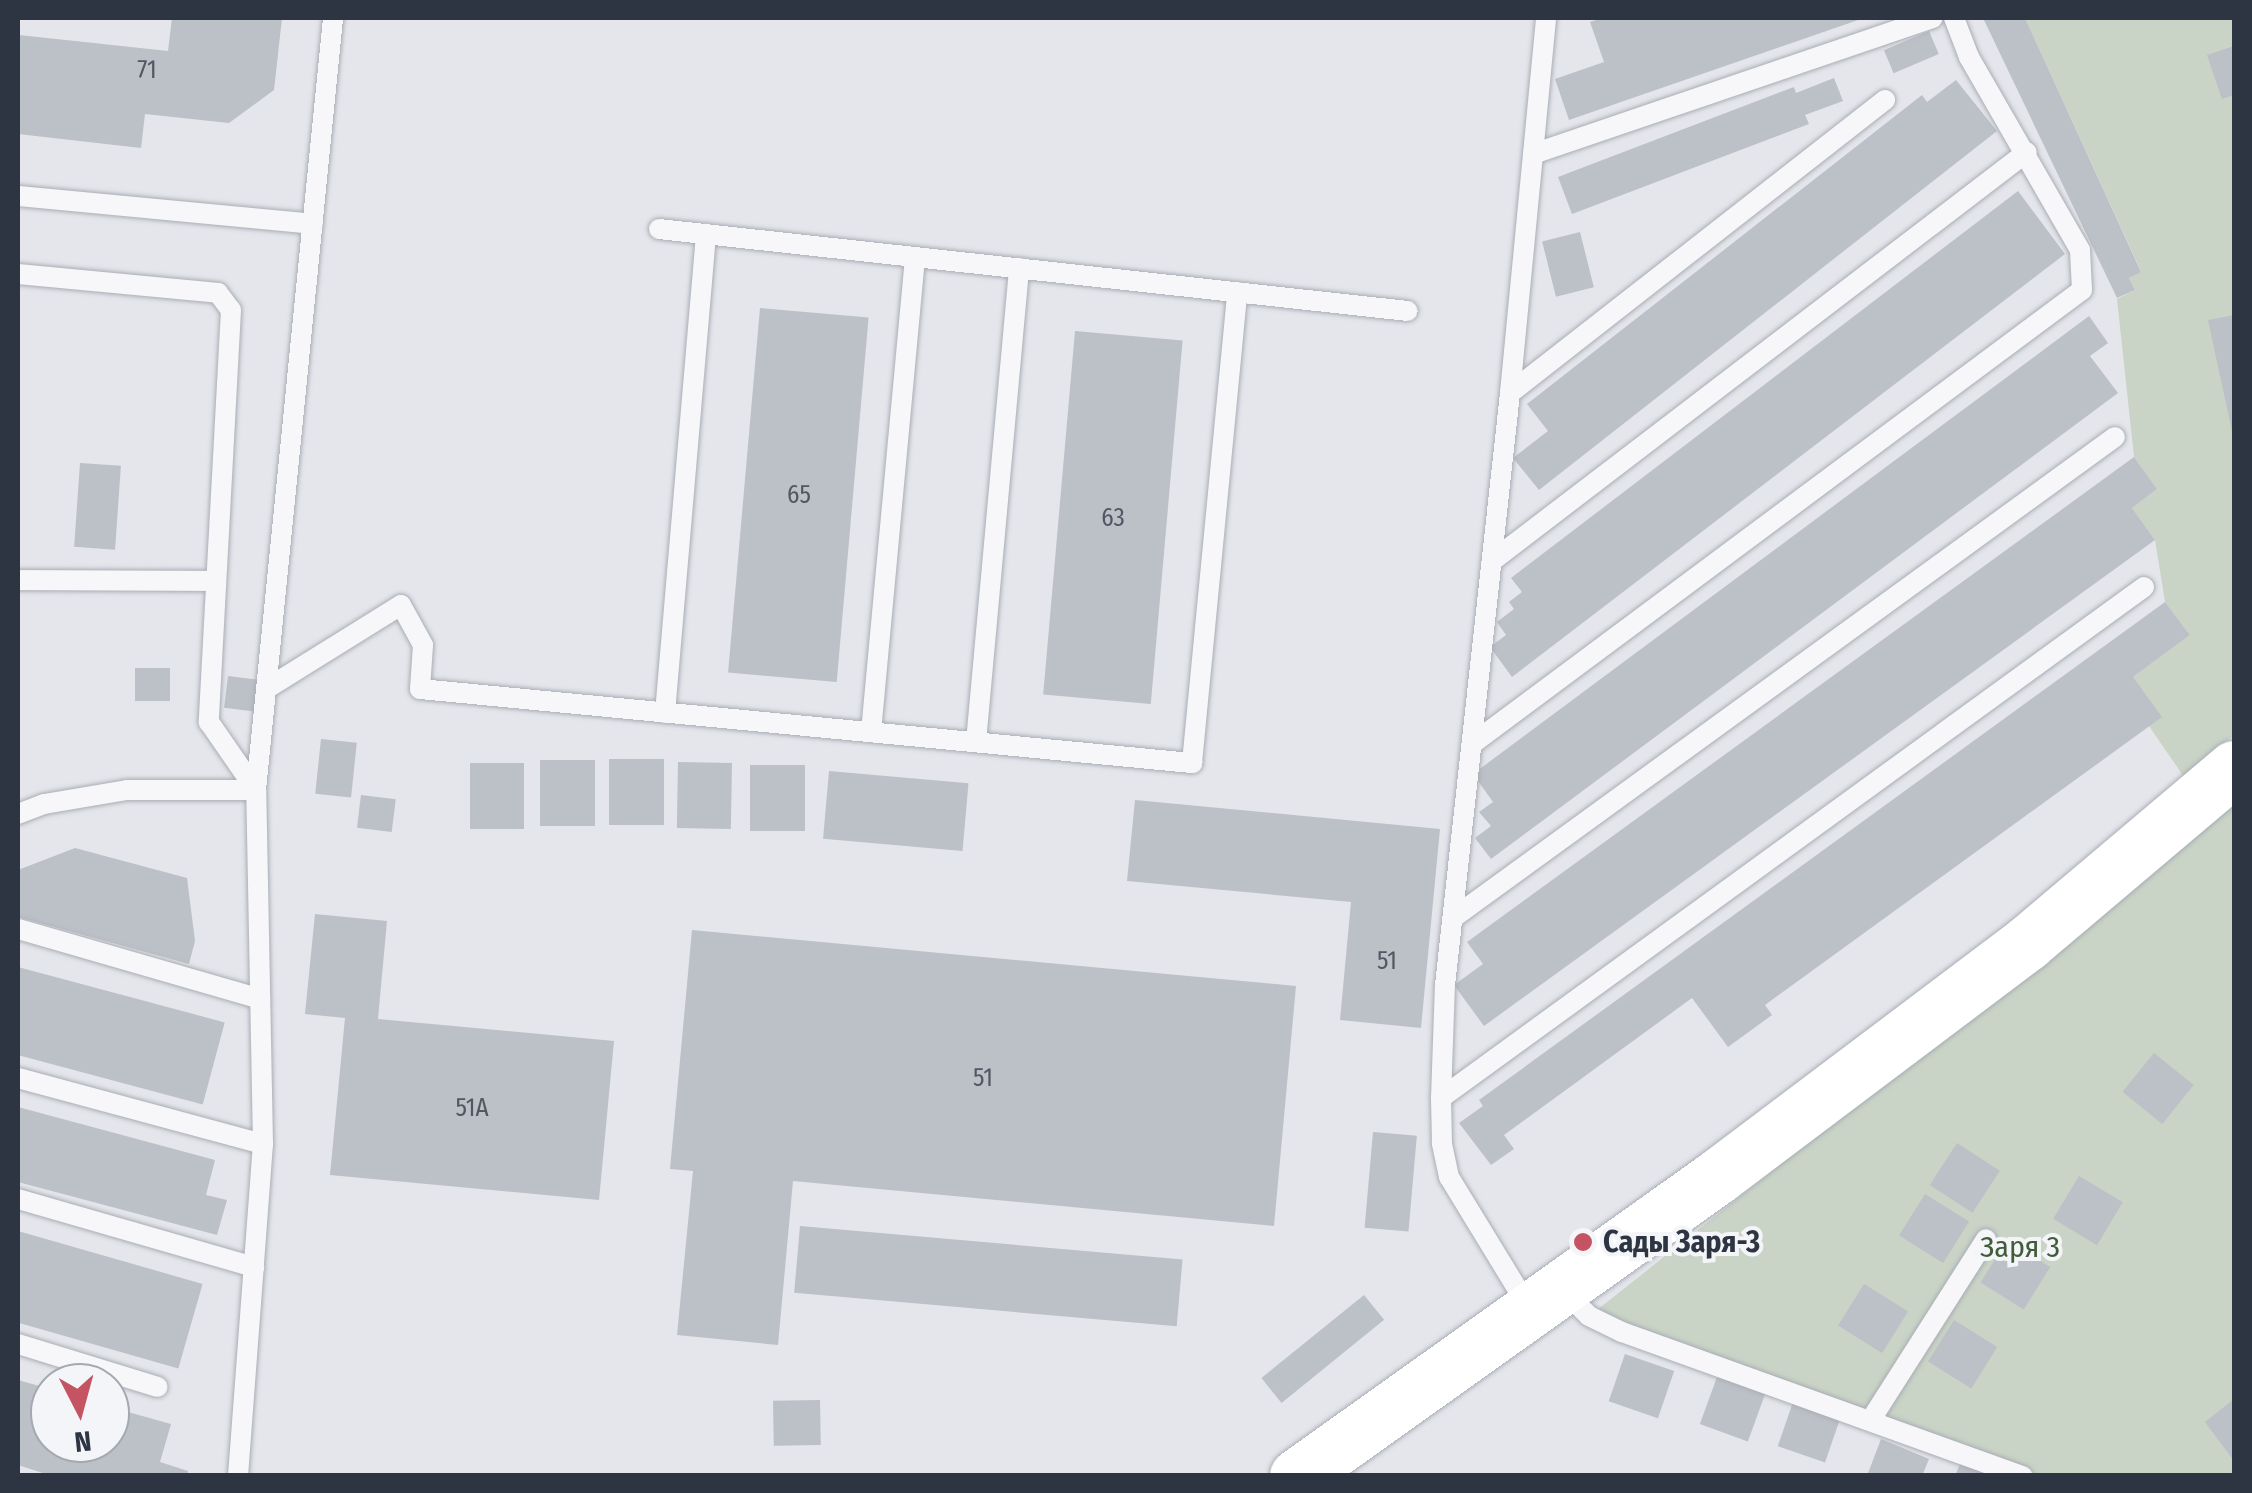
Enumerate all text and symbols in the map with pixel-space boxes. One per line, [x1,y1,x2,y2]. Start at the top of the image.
house number: 71 [137,55,157,85]
house number: 65 [787,480,811,510]
house number: 63 [1101,503,1125,533]
house number: 51 [1377,946,1397,976]
house number: 51 [973,1063,993,1093]
house number: 51А [455,1093,489,1123]
place label: Сады Заря-3 [1603,1224,1760,1260]
park label: Заря 3 [1980,1229,2060,1265]
marker: Сады Заря-3 [1572,1231,1594,1253]
north arrow [30,1363,130,1463]
text: N [73,1424,93,1459]

